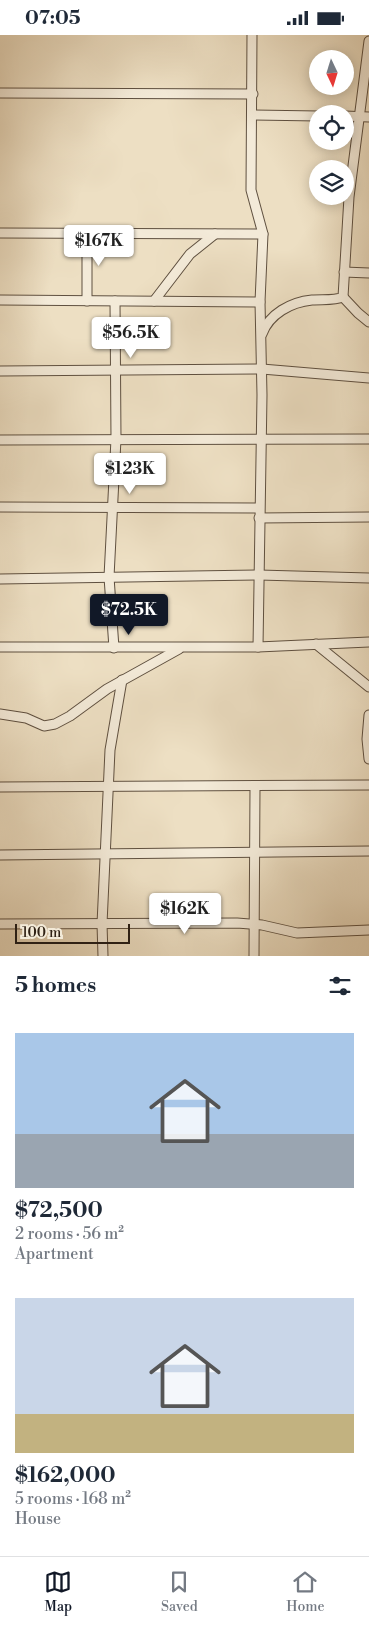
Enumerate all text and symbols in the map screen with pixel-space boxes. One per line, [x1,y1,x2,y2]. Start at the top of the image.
text: 07:05 [25,6,81,30]
north arrow [309,50,354,95]
map controls [309,50,354,205]
button: locate [309,105,354,150]
button: layers [309,160,354,205]
pin: $167K [64,225,134,267]
text: $167K [75,231,123,251]
pin: $56.5K [90,317,172,359]
text: $56.5K [103,323,159,343]
pin: $123K [95,453,165,495]
text: $123K [105,459,155,479]
pin: $72.5K [88,593,170,636]
text: $72.5K [101,600,157,620]
pin: $162K [150,893,220,935]
text: $162K [160,899,210,919]
scale bar [15,921,130,944]
text: 100 m [22,924,61,942]
icon: filters [326,972,354,1000]
text: 5 homes [15,973,96,999]
icon: home [140,1066,230,1156]
text: $72,500 [15,1198,103,1224]
text: 2 rooms · 56 m² [15,1224,124,1244]
text: Apartment [15,1244,94,1264]
icon: home [140,1331,230,1421]
text: $162,000 [15,1463,115,1489]
text: 5 rooms · 168 m² [15,1489,131,1509]
text: House [15,1509,61,1529]
tab: Map [44,1568,72,1616]
tab: Saved [161,1568,198,1616]
tab: Home [286,1568,325,1616]

